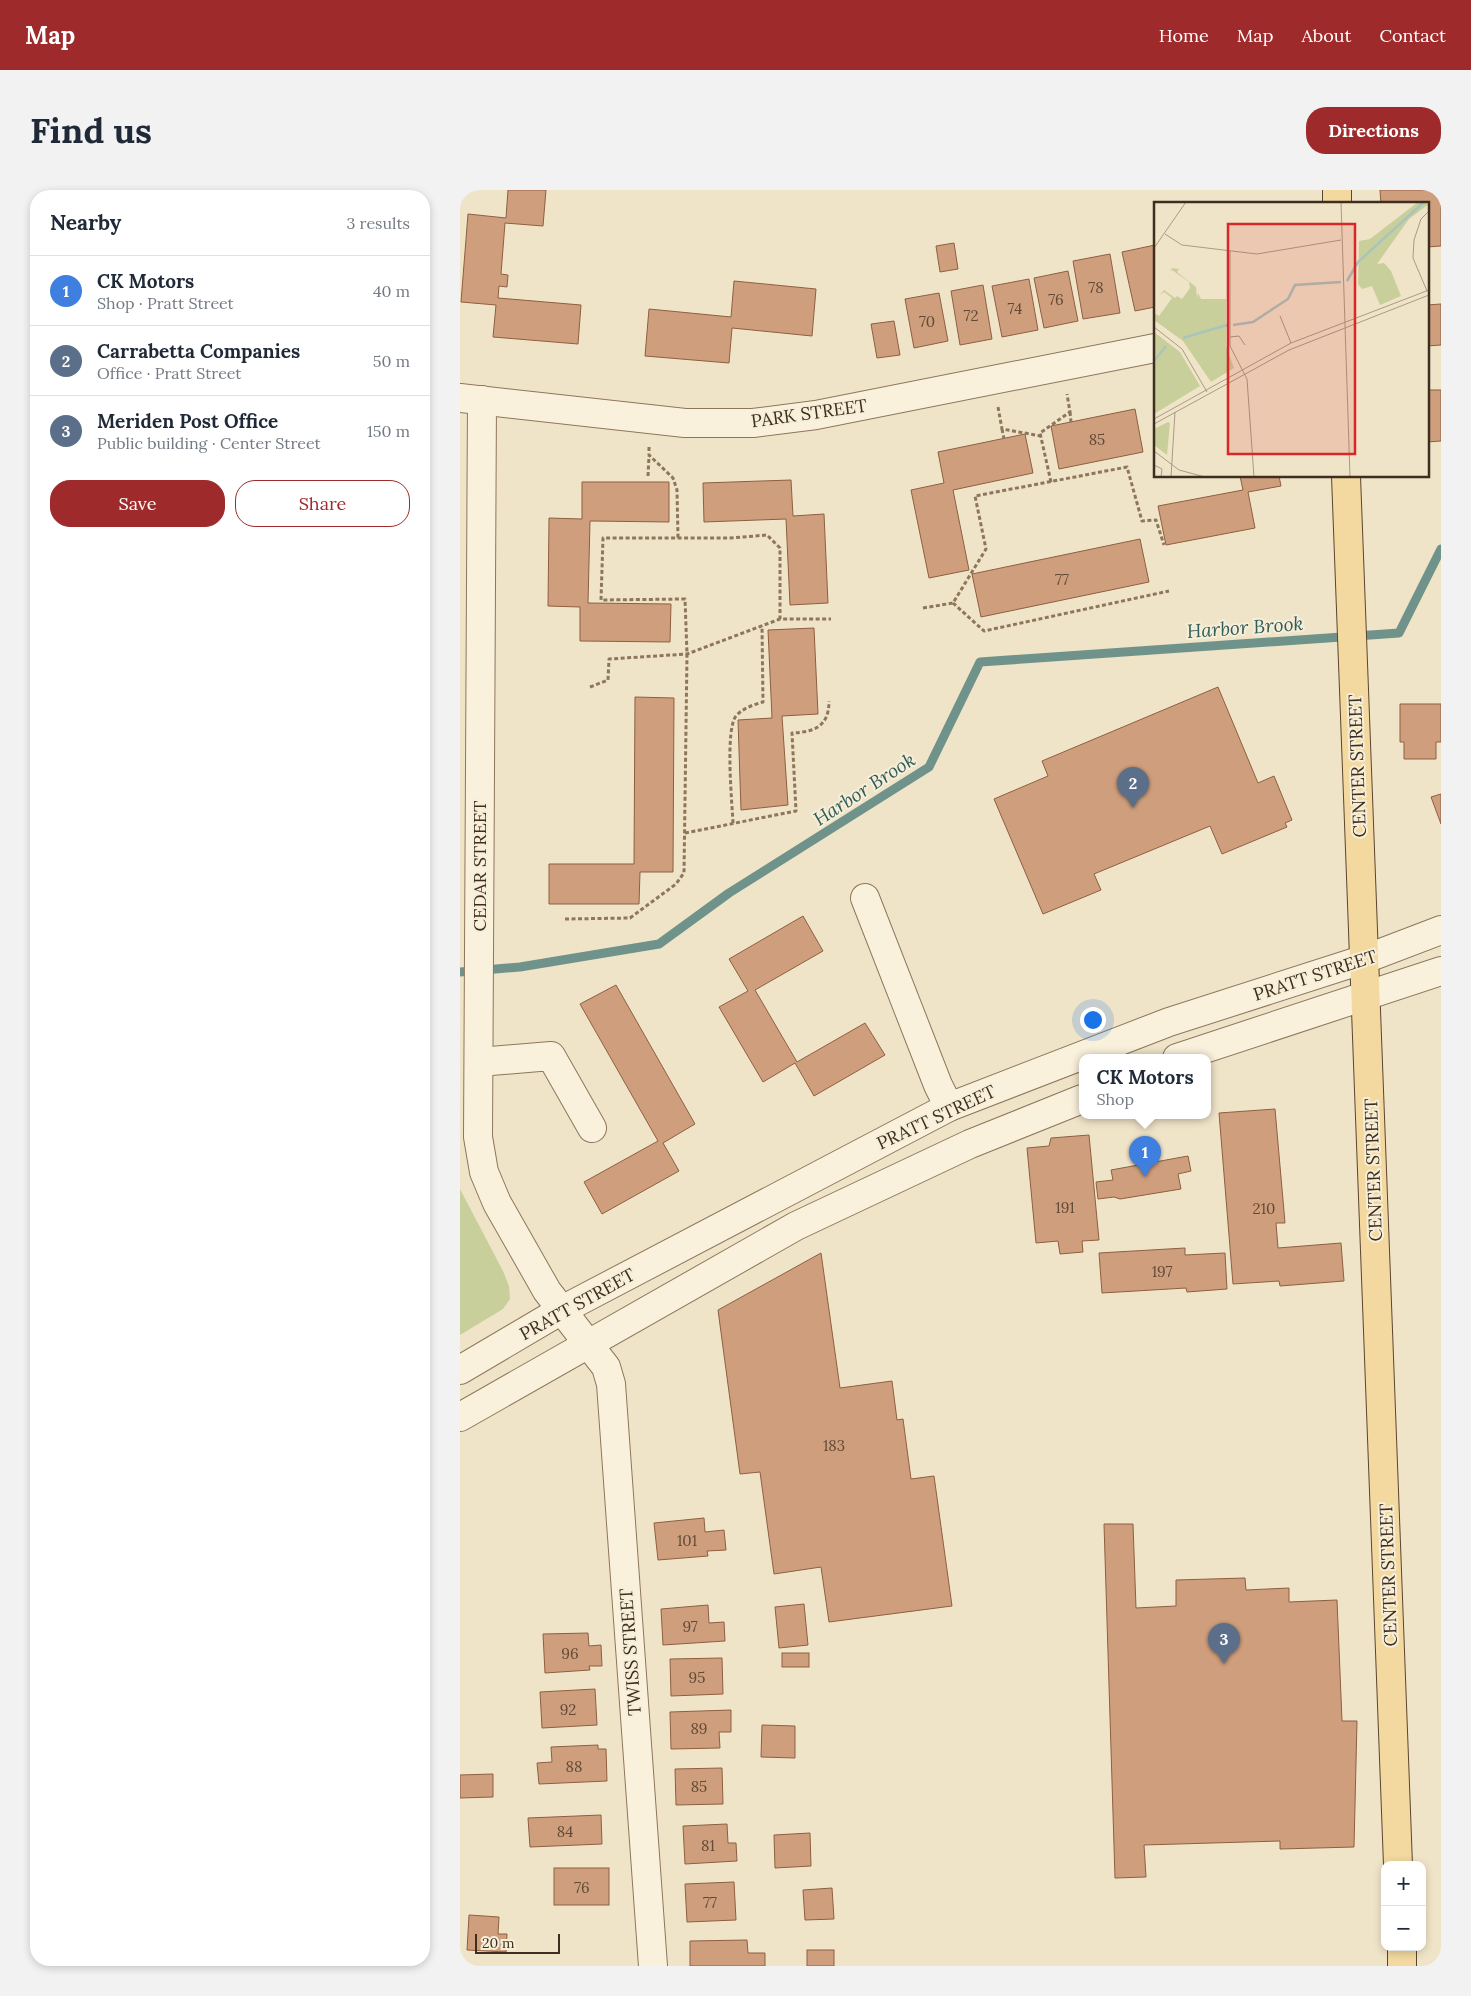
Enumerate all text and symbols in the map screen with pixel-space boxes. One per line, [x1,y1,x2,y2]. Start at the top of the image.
text: Map [25,20,75,51]
text: Home [1159,24,1209,47]
text: Map [1237,24,1273,47]
text: About [1301,24,1351,47]
text: Contact [1379,24,1446,47]
button: Directions [1306,107,1441,154]
text: Find us [30,108,152,153]
inset map [1154,202,1428,478]
text: Nearby [50,209,121,236]
text: 3 results [346,213,410,233]
text: CK Motors [97,269,194,293]
house number: 78 [1088,278,1104,297]
text: 1 [63,281,69,301]
text: 40 m [373,281,410,301]
house number: 76 [1048,290,1064,309]
text: Shop · Pratt Street [97,293,234,313]
house number: 74 [1008,299,1022,318]
house number: 72 [964,306,978,325]
house number: 70 [919,312,935,331]
text: Carrabetta Companies [97,339,300,363]
text: 2 [62,351,70,371]
text: 50 m [373,351,410,371]
text: Office · Pratt Street [97,363,242,383]
street label: PARK STREET [750,393,869,433]
text: Meriden Post Office [97,409,278,433]
text: 3 [62,421,70,441]
text: 150 m [367,421,410,441]
house number: 85 [1089,430,1105,449]
text: Public building · Center Street [97,433,321,453]
button: Save [50,480,225,527]
button: Share [235,480,410,527]
house number: 77 [1055,570,1069,589]
water label: Harbor Brook [1186,611,1304,643]
street label: CENTER STREET [1343,694,1371,838]
water label: Harbor Brook [809,747,919,831]
pin: 2 [1117,767,1149,808]
street label: CEDAR STREET [468,800,491,932]
street label: PRATT STREET [1250,944,1380,1006]
your location [1080,1007,1106,1033]
popup [1079,1054,1211,1119]
text: CK Motors [1096,1065,1194,1089]
street label: PRATT STREET [873,1079,1000,1155]
text: Shop [1096,1089,1134,1109]
street label: CENTER STREET [1359,1098,1387,1242]
pin: 1 [1129,1136,1161,1177]
house number: 191 [1055,1198,1075,1217]
house number: 210 [1253,1199,1275,1218]
house number: 197 [1152,1262,1172,1281]
street label: PRATT STREET [515,1263,639,1345]
house number: 183 [823,1436,845,1455]
street label: CENTER STREET [1374,1503,1402,1647]
house number: 101 [677,1531,697,1550]
street label: TWISS STREET [614,1587,646,1716]
house number: 97 [682,1617,698,1636]
pin: 3 [1208,1623,1240,1664]
house number: 96 [561,1644,579,1663]
house number: 95 [689,1668,705,1687]
house number: 92 [560,1700,576,1719]
house number: 89 [691,1719,708,1738]
house number: 88 [566,1757,582,1776]
house number: 85 [691,1777,707,1796]
house number: 84 [557,1822,573,1841]
house number: 81 [701,1836,715,1855]
map controls [1381,1861,1426,1951]
button: + [1381,1861,1426,1906]
house number: 76 [574,1878,590,1897]
house number: 77 [703,1893,717,1912]
button: − [1381,1906,1426,1951]
scale bar [475,1931,560,1954]
text: 20 m [482,1934,514,1952]

